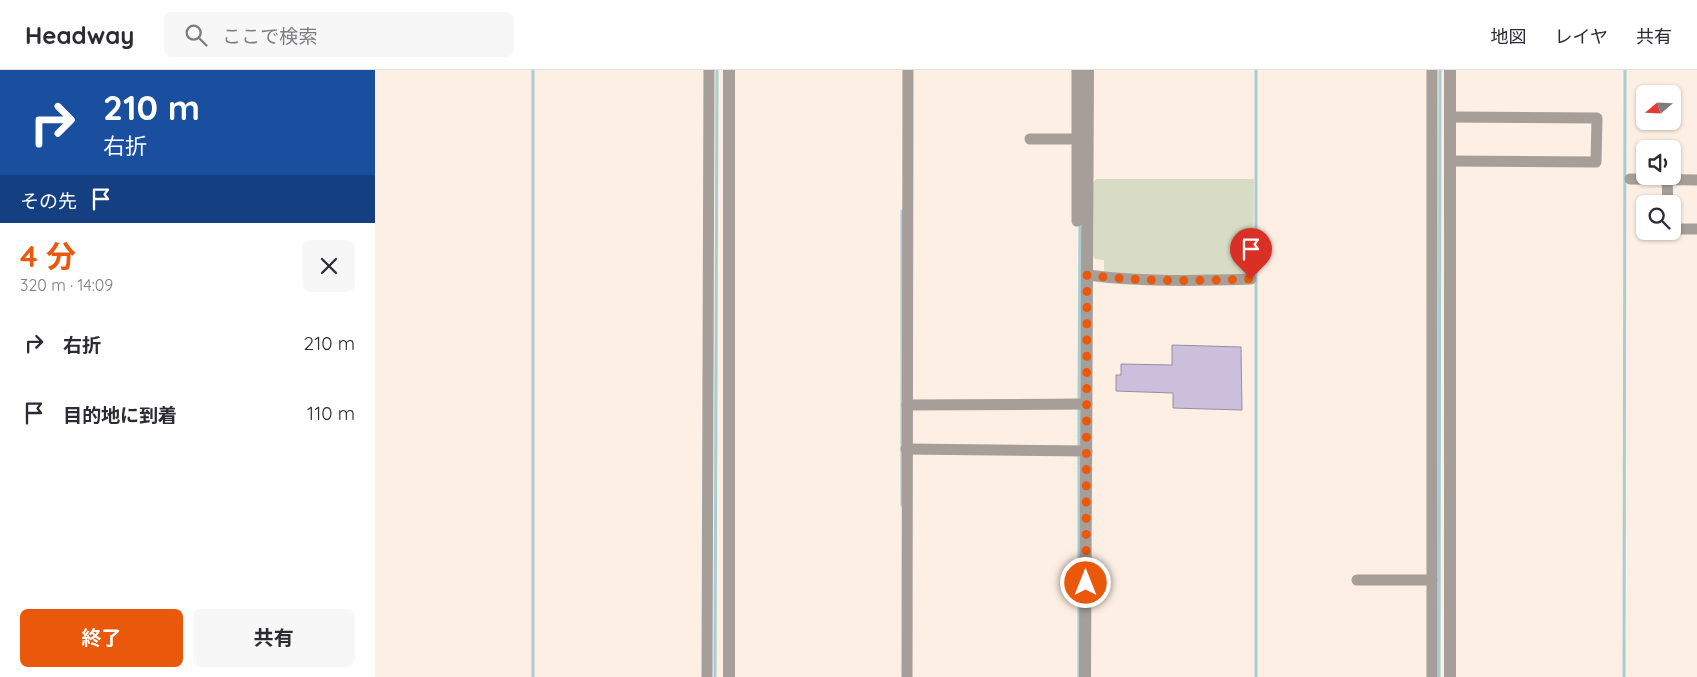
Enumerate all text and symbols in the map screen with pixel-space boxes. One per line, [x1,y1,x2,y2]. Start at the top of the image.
search box [164,12,514,57]
text: Headway [25,20,134,50]
icon: search [182,21,210,49]
text: ここで検索 [222,24,317,48]
text: 地図 [1491,25,1527,48]
text: レイヤ [1555,25,1608,48]
text: 共有 [1636,25,1672,48]
text: 210 m [103,85,200,129]
north arrow [1636,85,1681,130]
map controls [1636,85,1681,240]
icon: right [20,90,85,155]
text: 右折 [103,132,147,160]
button: sound [1636,140,1681,185]
icon: arrive [87,185,115,213]
text: その先 [20,189,77,213]
button: search [1636,195,1681,240]
pin [1230,228,1272,279]
icon: arrive [1237,235,1265,263]
text: 4 分 [20,237,76,275]
button: close [303,240,355,292]
text: 320 m · 14:09 [20,275,113,295]
icon: right [20,329,48,357]
text: 210 m [304,331,355,355]
text: 右折 [63,333,101,357]
icon: arrive [20,399,48,427]
text: 110 m [307,401,355,425]
text: 目的地に到着 [63,403,177,427]
position arrow [1059,556,1111,608]
button: 終了 [20,609,183,667]
button: 共有 [193,609,355,667]

